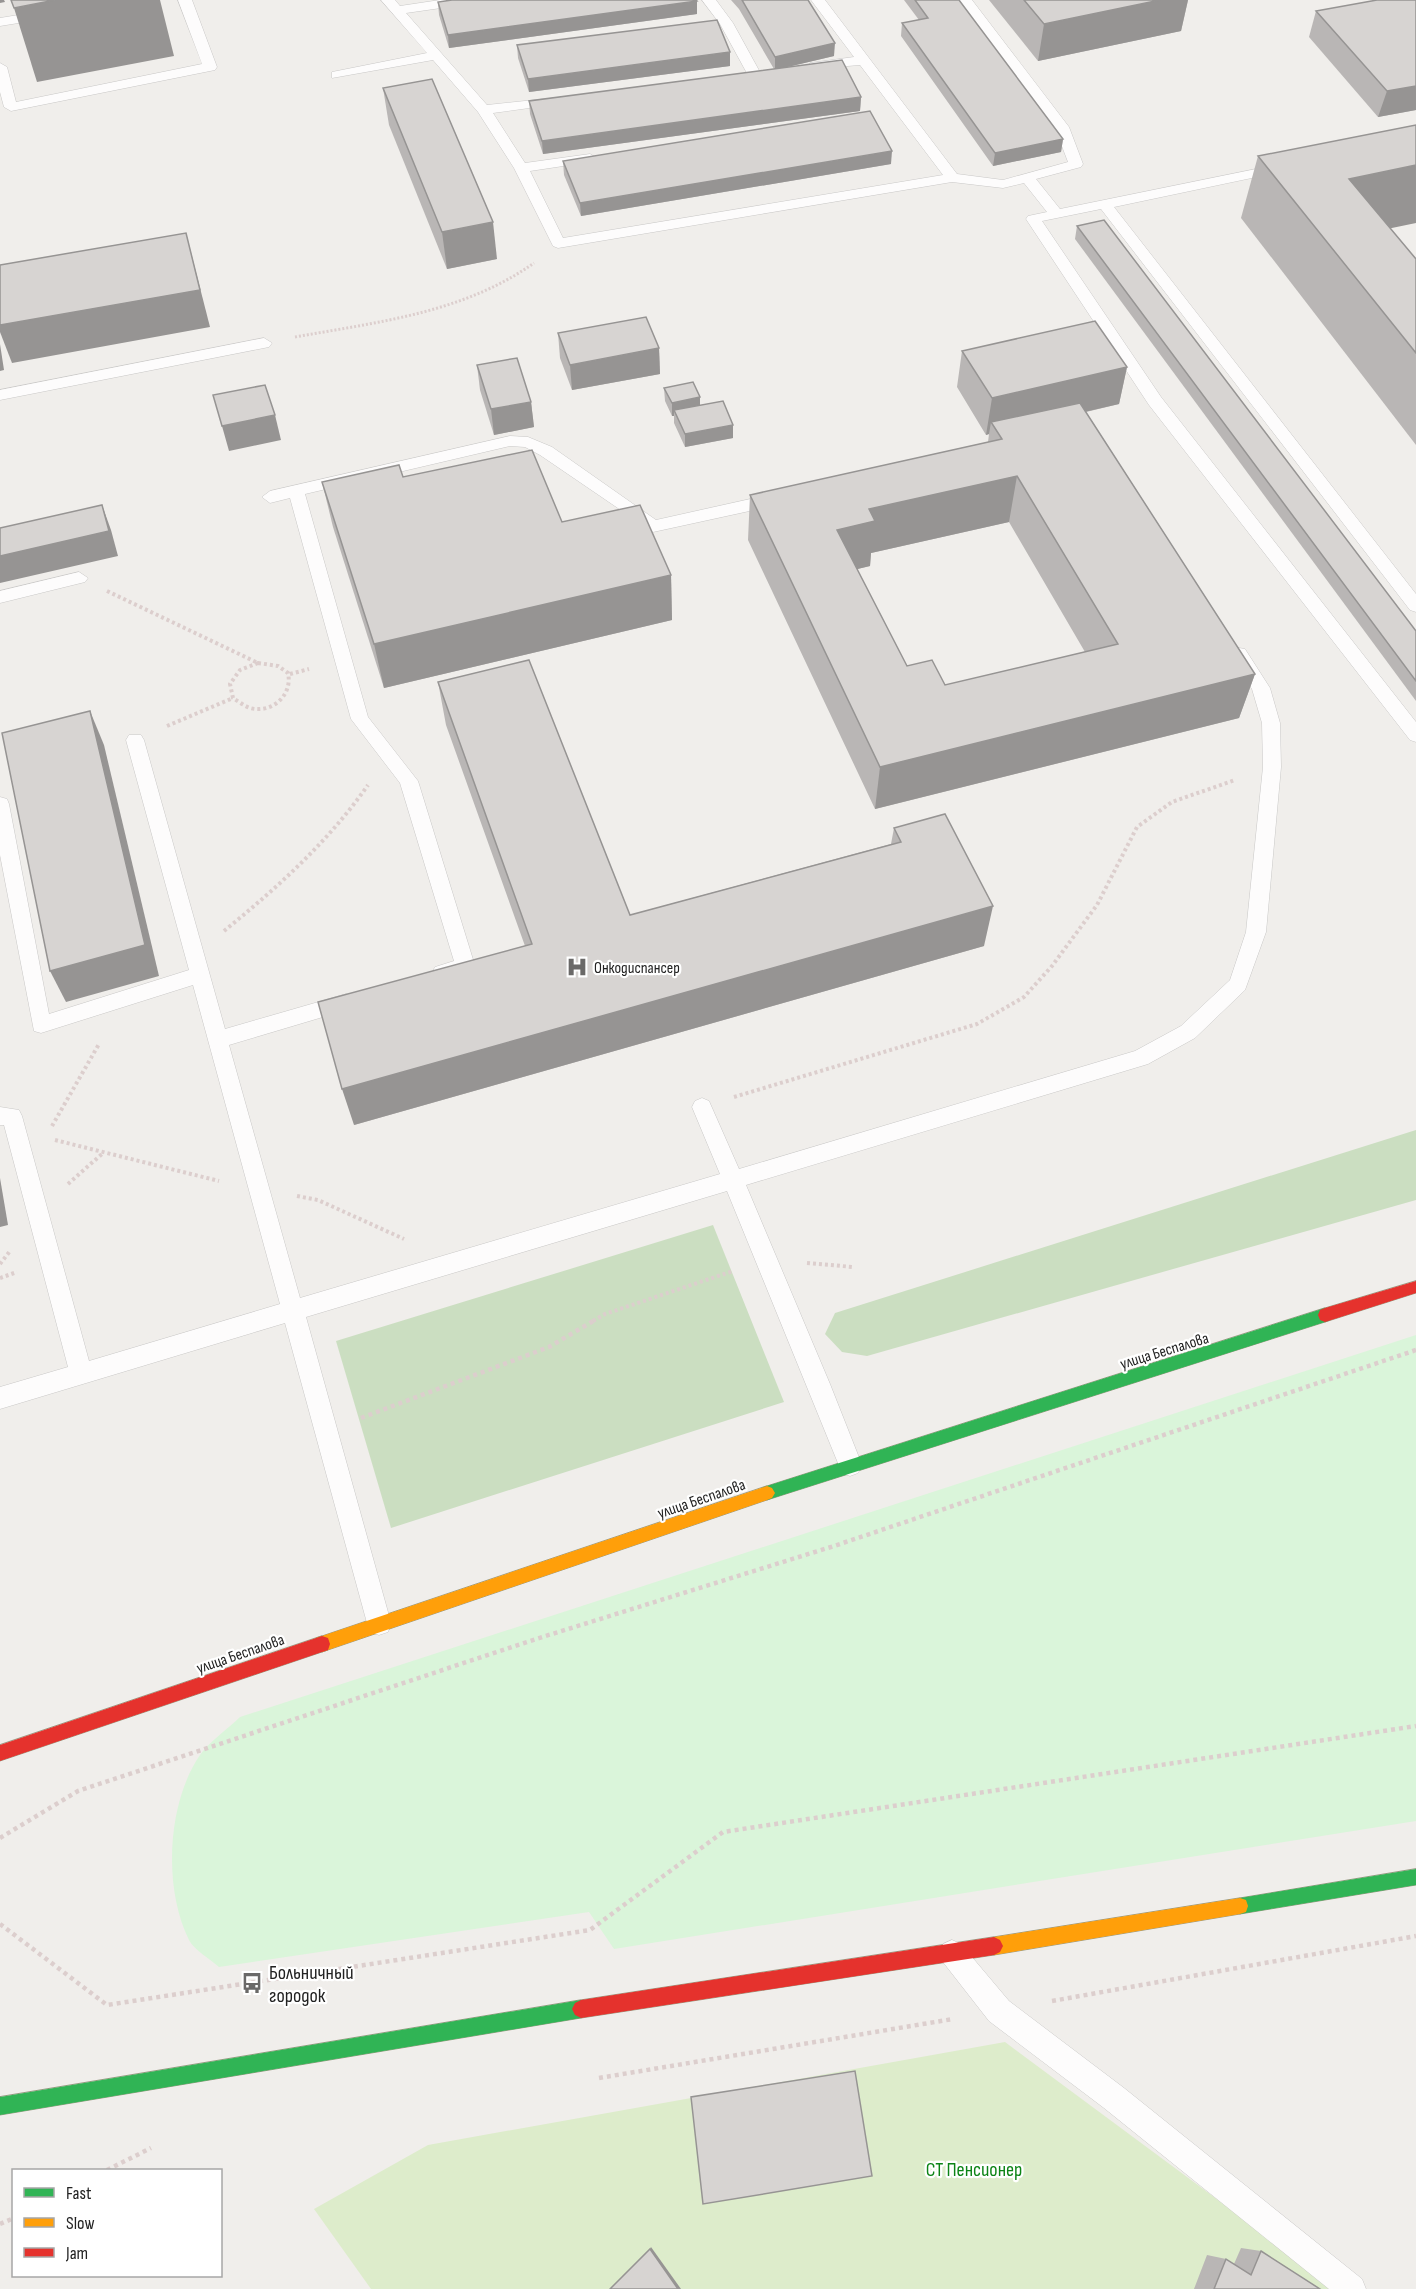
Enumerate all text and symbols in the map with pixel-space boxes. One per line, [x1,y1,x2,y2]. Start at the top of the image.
hospital icon: Онкодиспансер [565,955,589,979]
place label: Онкодиспансер [594,959,680,978]
street label: улица Беспалова [1118,1329,1211,1374]
street label: улица Беспалова [655,1476,748,1523]
street label: улица Беспалова [194,1631,287,1678]
place label: Больничный городок [269,1961,354,2008]
bus stop icon: Больничный городок [240,1971,264,1995]
park label: СТ Пенсионер [926,2158,1022,2182]
legend [12,2169,222,2277]
text: Fast [66,2183,92,2204]
text: Slow [66,2213,95,2234]
text: Jam [65,2243,88,2264]

